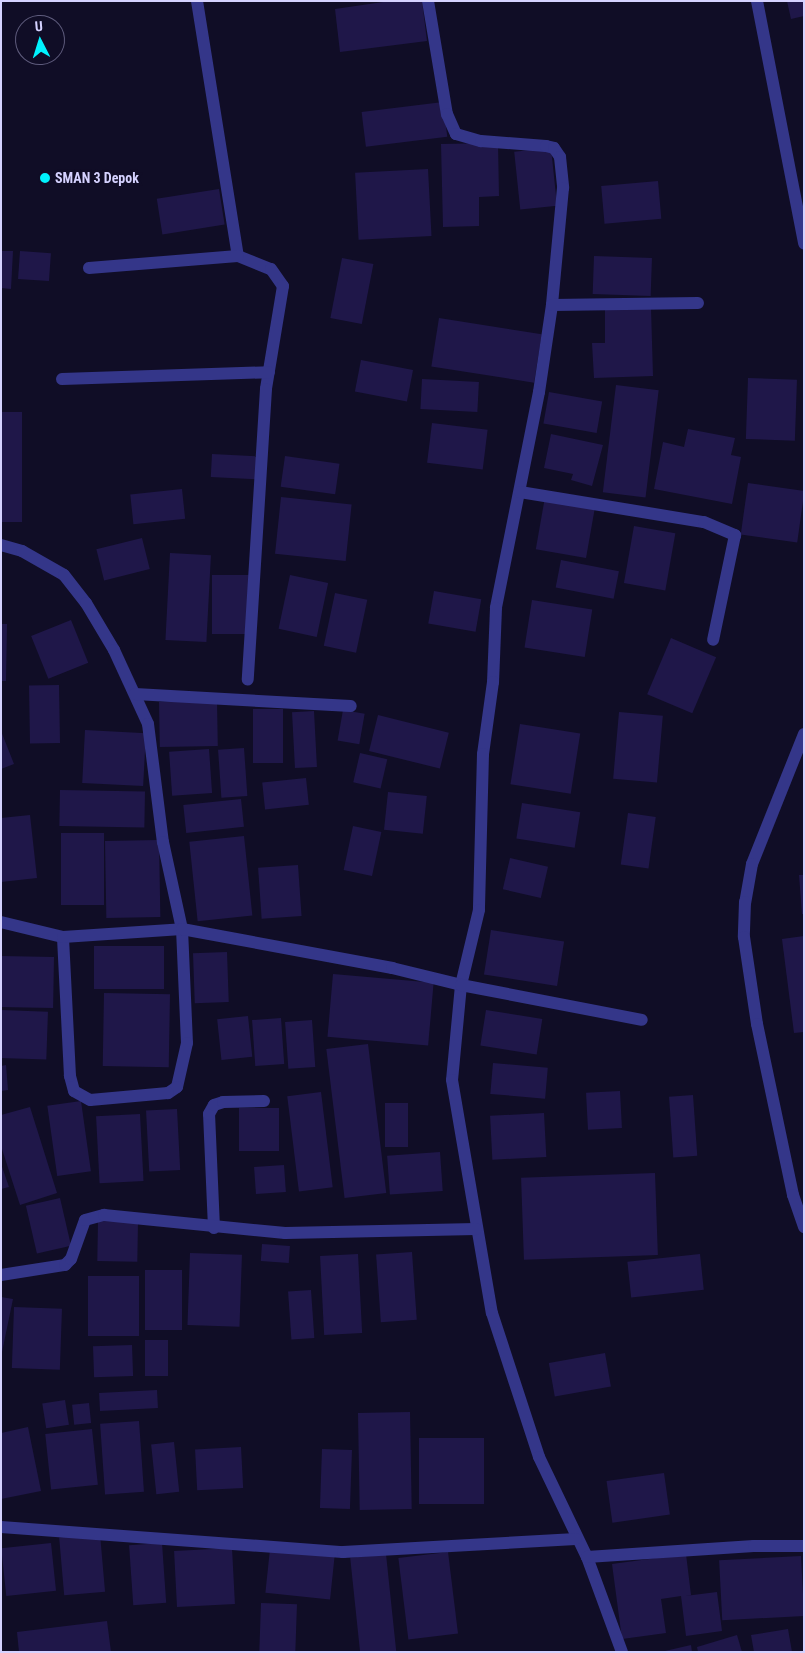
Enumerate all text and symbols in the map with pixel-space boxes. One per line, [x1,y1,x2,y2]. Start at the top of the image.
north arrow [15,15,65,65]
text: U [34,18,43,34]
place label: SMAN 3 Depok [55,170,139,186]
marker: SMAN 3 Depok [39,172,51,184]

